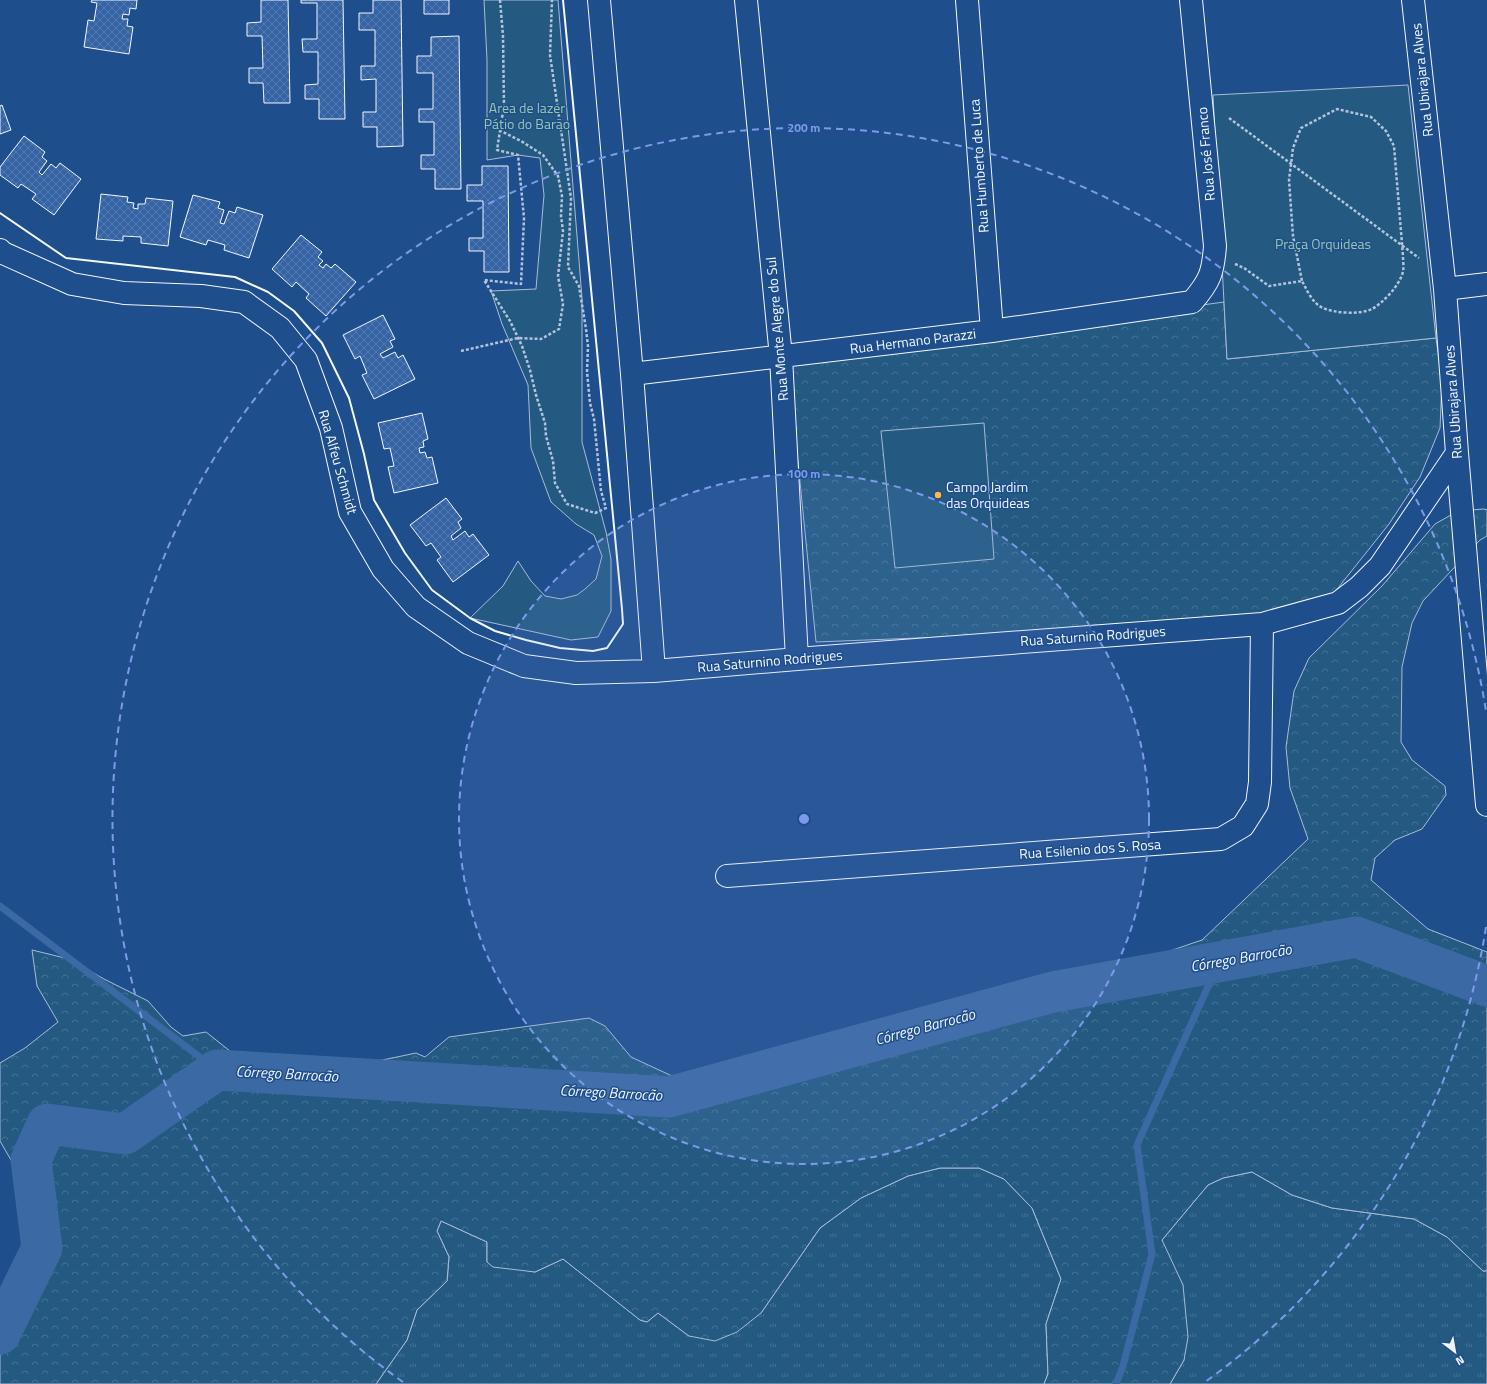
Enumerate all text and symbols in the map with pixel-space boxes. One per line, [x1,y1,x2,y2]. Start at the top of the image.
street label: Rua Ubirajara Alves [1405,22,1438,138]
park label: Area de lazer Pátio do Barão [484,97,570,134]
street label: Rua Humberto de Luca [963,98,994,234]
street label: Rua José Franco [1191,106,1220,202]
text: 200 m [788,118,820,137]
park label: Praça Orquideas [1275,233,1371,254]
street label: Rua Monte Alegre do Sul [760,256,793,402]
street label: Rua Hermano Parazzi [849,322,977,359]
street label: Rua Ubirajara Alves [1438,344,1467,460]
street label: Rua Alfeu Schmidt [313,407,363,517]
text: 100 m [788,464,820,483]
place label: Campo Jardim das Orquideas [946,476,1030,513]
marker: Campo Jardim das Orquideas [933,490,943,500]
street label: Rua Saturnino Rodrigues [1019,620,1166,651]
street label: Rua Saturnino Rodrigues [696,644,844,677]
centre of rings [797,812,811,826]
street label: Rua Esilenio dos S. Rosa [1018,833,1162,864]
water label: Córrego Barrocão [1188,937,1294,978]
water label: Córrego Barrocão [872,1002,978,1051]
water label: Córrego Barrocão [235,1059,339,1088]
water label: Córrego Barrocão [559,1078,663,1107]
north arrow [1435,1332,1475,1372]
text: N [1453,1352,1468,1369]

